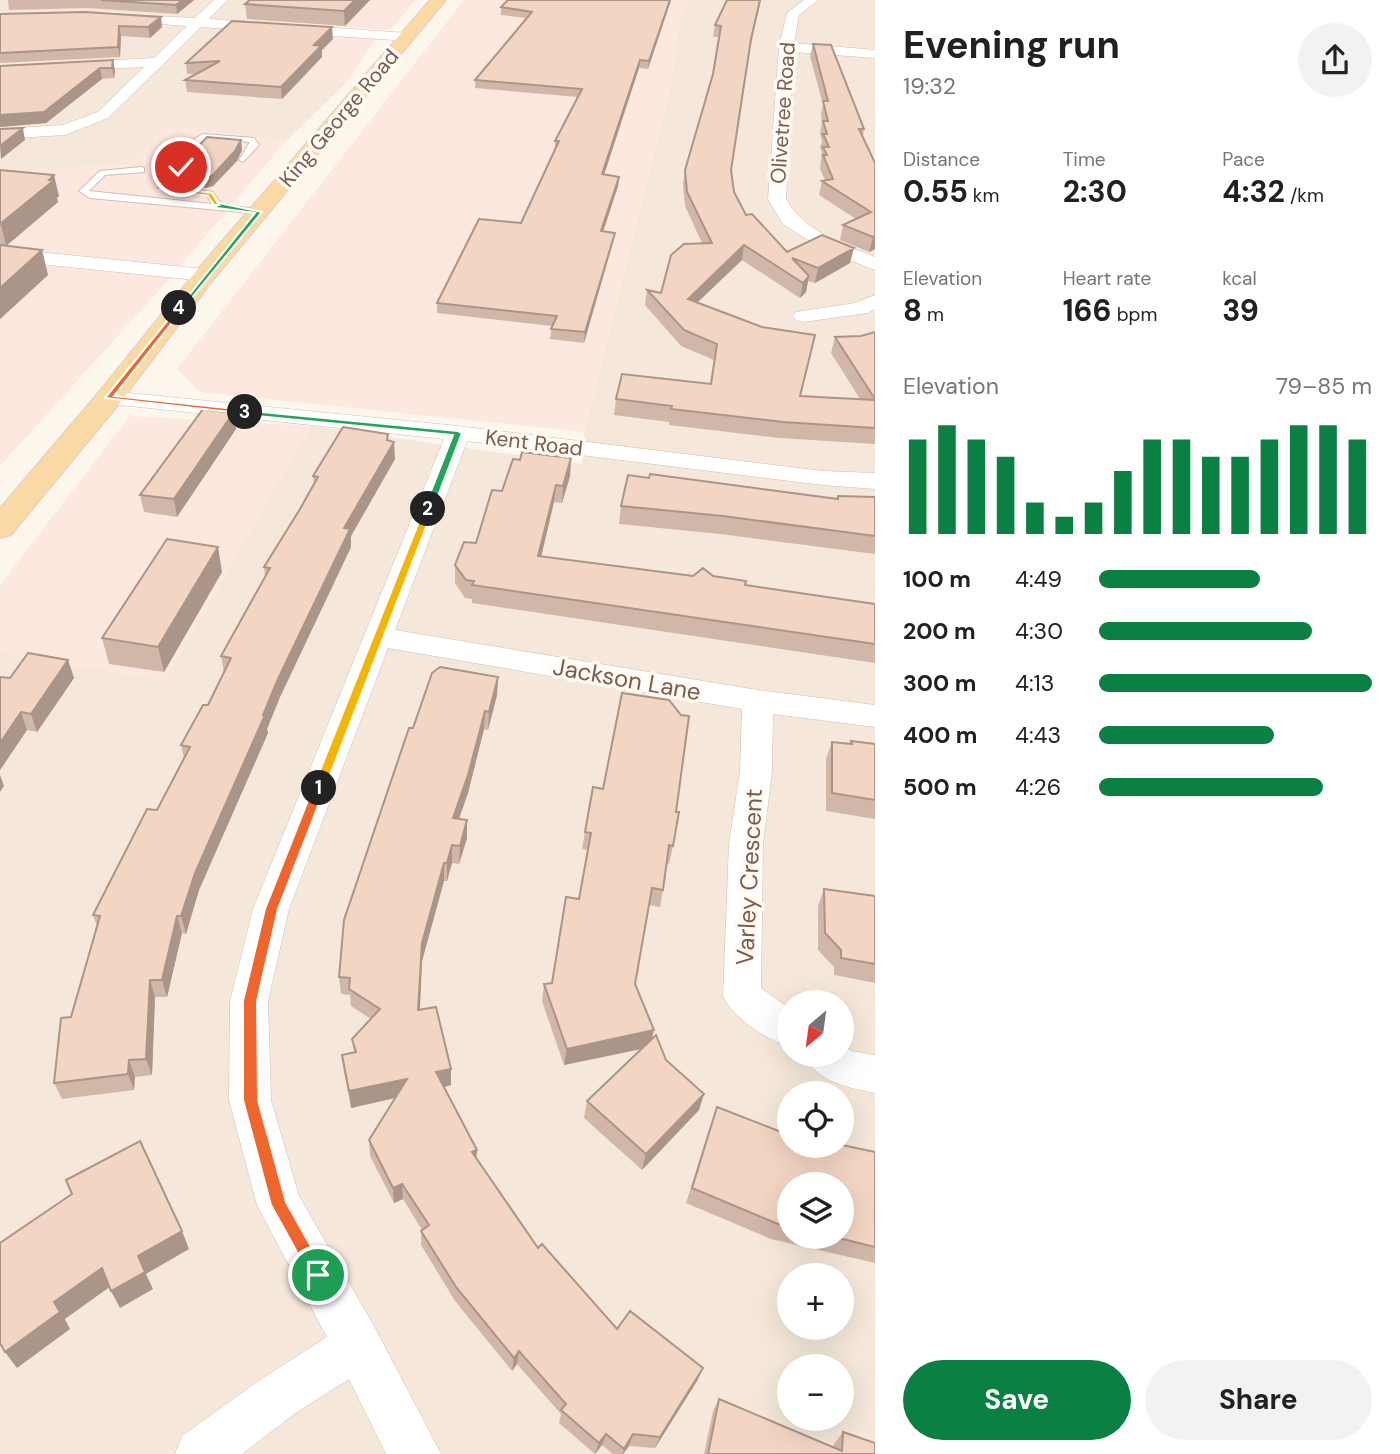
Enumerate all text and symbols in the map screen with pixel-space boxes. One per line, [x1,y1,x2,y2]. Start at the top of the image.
text: Evening run [903,20,1120,70]
button: share [1298,23,1372,97]
street label: Olivetree Road [764,41,802,185]
street label: King George Road [273,43,405,193]
text: 19:32 [903,71,956,101]
pin [151,137,211,197]
text: Distance [903,147,980,172]
text: Time [1063,147,1106,172]
text: Pace [1222,147,1265,172]
icon: check [162,148,200,186]
text: 0.55 [903,172,968,211]
text: 2:30 [1063,172,1127,211]
text: 4:32 [1222,172,1285,211]
text: km [968,183,999,208]
text: /km [1285,183,1324,208]
text: Elevation [903,266,982,291]
text: Heart rate [1063,266,1151,291]
text: kcal [1222,266,1257,291]
pin: 4 [162,290,196,326]
text: 8 [903,291,922,330]
text: 166 [1063,291,1112,330]
text: 39 [1222,291,1259,330]
text: 4 [172,295,185,320]
text: m [922,302,944,327]
text: bpm [1112,302,1157,327]
text: Elevation [903,371,999,401]
text: 79–85 m [1276,371,1372,401]
pin: 3 [228,394,262,430]
text: 3 [239,399,250,424]
street label: Kent Road [484,423,584,463]
pin: 2 [410,491,446,526]
text: 2 [422,496,433,521]
text: 100 m [903,564,971,594]
text: 4:49 [1015,564,1062,594]
text: 200 m [903,616,976,646]
text: 4:30 [1015,616,1063,646]
street label: Jackson Lane [551,651,703,707]
text: 300 m [903,668,976,698]
text: 4:13 [1015,668,1054,698]
text: 400 m [903,720,977,750]
text: 4:43 [1015,720,1061,750]
pin: 1 [302,770,336,806]
text: 500 m [903,772,977,802]
text: 4:26 [1015,772,1061,802]
text: 1 [315,775,322,800]
street label: Varley Crescent [729,788,769,966]
north arrow [777,990,854,1068]
map controls [777,990,854,1431]
button: locate [777,1081,854,1158]
button: layers [777,1172,854,1249]
pin [288,1245,348,1305]
icon: arrive [299,1256,337,1294]
button: + [777,1263,854,1340]
button: − [777,1354,854,1431]
button: Save [903,1360,1131,1440]
button: Share [1145,1360,1372,1440]

